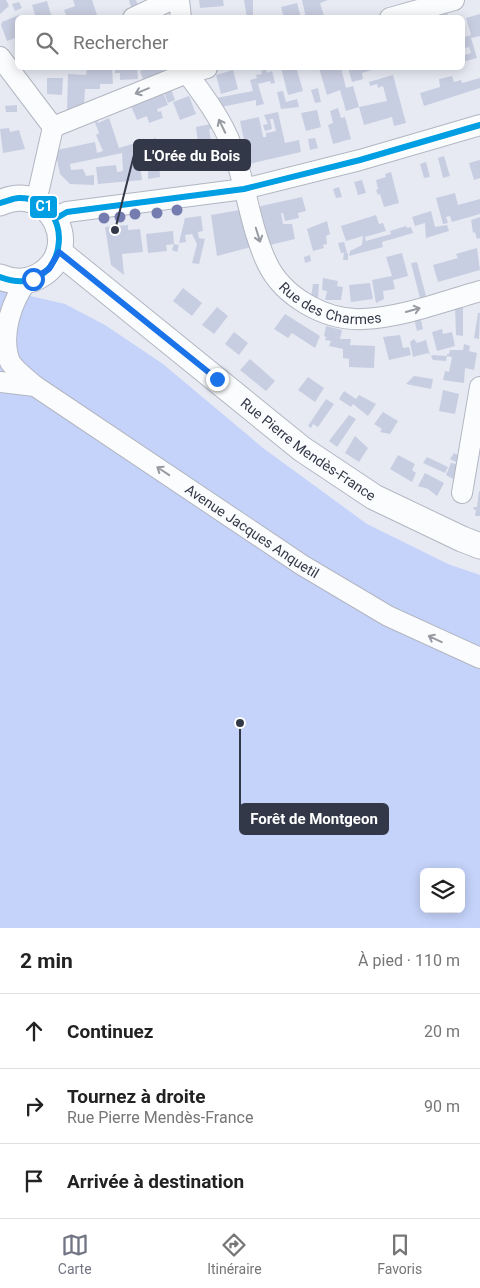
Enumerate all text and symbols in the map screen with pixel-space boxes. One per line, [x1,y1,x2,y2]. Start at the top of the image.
search box [15,15,465,70]
icon: search [33,29,61,57]
text: Rechercher [73,31,168,54]
one-way arrow [135,87,150,97]
one-way arrow [217,119,226,134]
callout: L'Orée du Bois [134,140,250,170]
text: L'Orée du Bois [144,147,241,165]
line badge: C1 [29,195,58,219]
text: C1 [35,198,53,214]
one-way arrow [254,227,264,243]
route start [22,268,45,291]
street label: Rue des Charmes [276,279,382,327]
one-way arrow [405,305,421,315]
route end [206,368,229,391]
street label: Rue Pierre Mendès-France [238,395,379,504]
one-way arrow [156,466,170,476]
street label: Avenue Jacques Anquetil [182,481,322,581]
one-way arrow [428,634,443,643]
callout: Forêt de Montgeon [240,804,388,834]
text: Forêt de Montgeon [250,810,378,828]
map controls [420,868,465,913]
button: layers [420,868,465,913]
text: 2 min [20,949,73,973]
text: À pied · 110 m [358,951,460,970]
icon: ahead [20,1017,48,1045]
text: Continuez [67,1020,153,1043]
text: 20 m [424,1022,460,1041]
text: Tournez à droite [67,1085,206,1108]
icon: right [20,1092,48,1120]
text: 90 m [424,1097,460,1116]
text: Rue Pierre Mendès-France [67,1108,253,1127]
icon: arrive [20,1167,48,1195]
text: Arrivée à destination [67,1170,244,1193]
tab: Carte [58,1231,92,1277]
tab: Itinéraire [207,1231,262,1277]
tab: Favoris [377,1231,422,1277]

